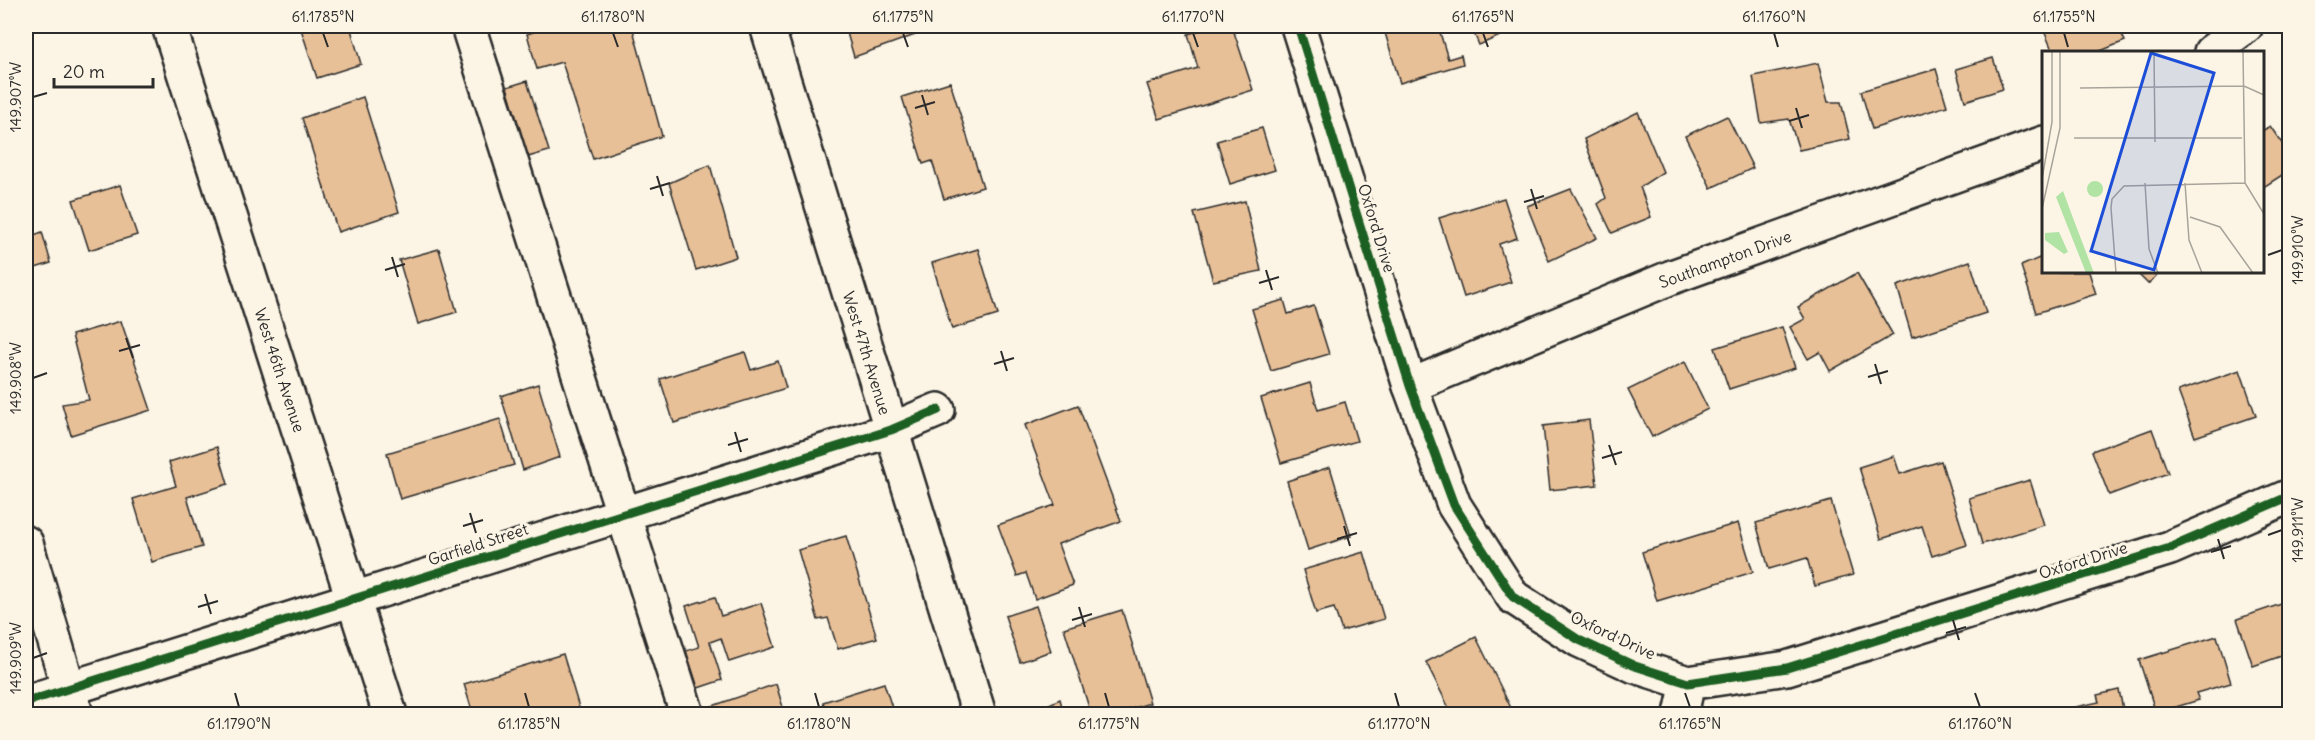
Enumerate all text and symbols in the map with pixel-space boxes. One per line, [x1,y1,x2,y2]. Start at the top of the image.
text: 61.1785°N [291,7,355,26]
text: 61.1780°N [581,7,645,26]
text: 61.1775°N [872,7,934,26]
text: 61.1770°N [1161,7,1225,26]
text: 61.1765°N [1452,7,1514,26]
text: 61.1760°N [1742,7,1806,26]
text: 61.1755°N [2032,7,2096,26]
scale bar [54,51,153,89]
inset map [2042,51,2264,273]
text: 20 m [63,60,105,83]
text: 149.907°W [6,61,25,132]
street label: Oxford Drive [1354,181,1400,275]
text: 149.910°W [2288,215,2307,285]
street label: Southampton Drive [1656,226,1794,292]
street label: West 47th Avenue [839,289,895,417]
street label: West 46th Avenue [250,305,310,435]
text: 149.908°W [6,342,25,414]
text: 149.911°W [2288,497,2307,563]
street label: Garfield Street [425,518,531,570]
street label: Oxford Drive [2036,537,2130,583]
street label: Oxford Drive [1567,607,1659,663]
text: 149.909°W [6,622,25,694]
text: 61.1790°N [207,714,271,733]
text: 61.1785°N [497,714,561,733]
text: 61.1780°N [787,714,851,733]
text: 61.1775°N [1078,714,1140,733]
text: 61.1770°N [1367,714,1431,733]
text: 61.1765°N [1659,714,1721,733]
text: 61.1760°N [1948,714,2012,733]

